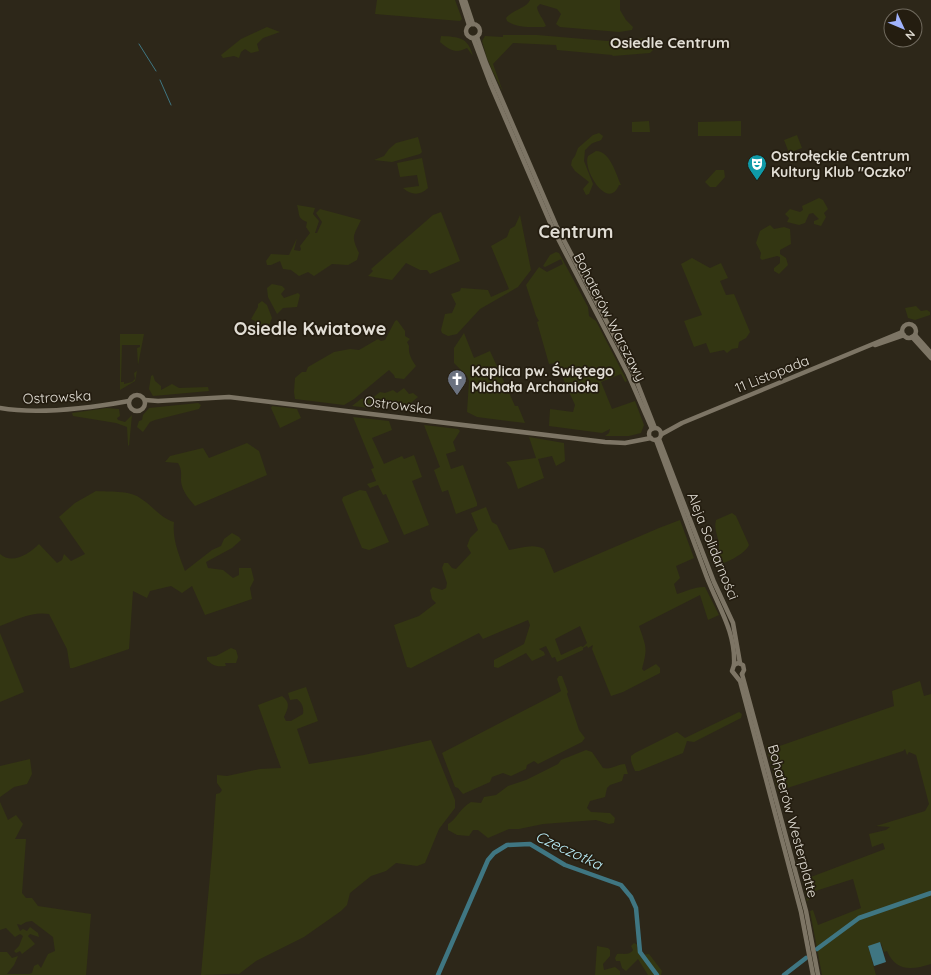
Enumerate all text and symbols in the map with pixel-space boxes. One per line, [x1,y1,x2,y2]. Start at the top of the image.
north arrow [883,8,923,48]
text: N [902,27,918,43]
district label: Osiedle Centrum [610,33,730,52]
place label: Ostrołęckie Centrum Kultury Klub "Oczko" [771,147,911,181]
theatre icon: Ostrołęckie Centrum Kultury Klub "Oczko" [746,153,768,181]
district label: Centrum [539,220,613,243]
street label: Bohaterów Warszawy [570,250,650,384]
district label: Osiedle Kwiatowe [234,317,386,340]
street label: 11 Listopada [732,351,812,397]
place label: Kaplica pw. Świętego Michała Archanioła [471,362,614,396]
church icon: Kaplica pw. Świętego Michała Archanioła [446,368,468,396]
street label: Ostrowska [22,386,92,408]
street label: Ostrowska [363,392,433,418]
street label: Aleja Solidarności [683,490,743,602]
street label: Bohaterów Westerplatte [764,742,822,900]
water label: Czeczotka [533,826,606,874]

